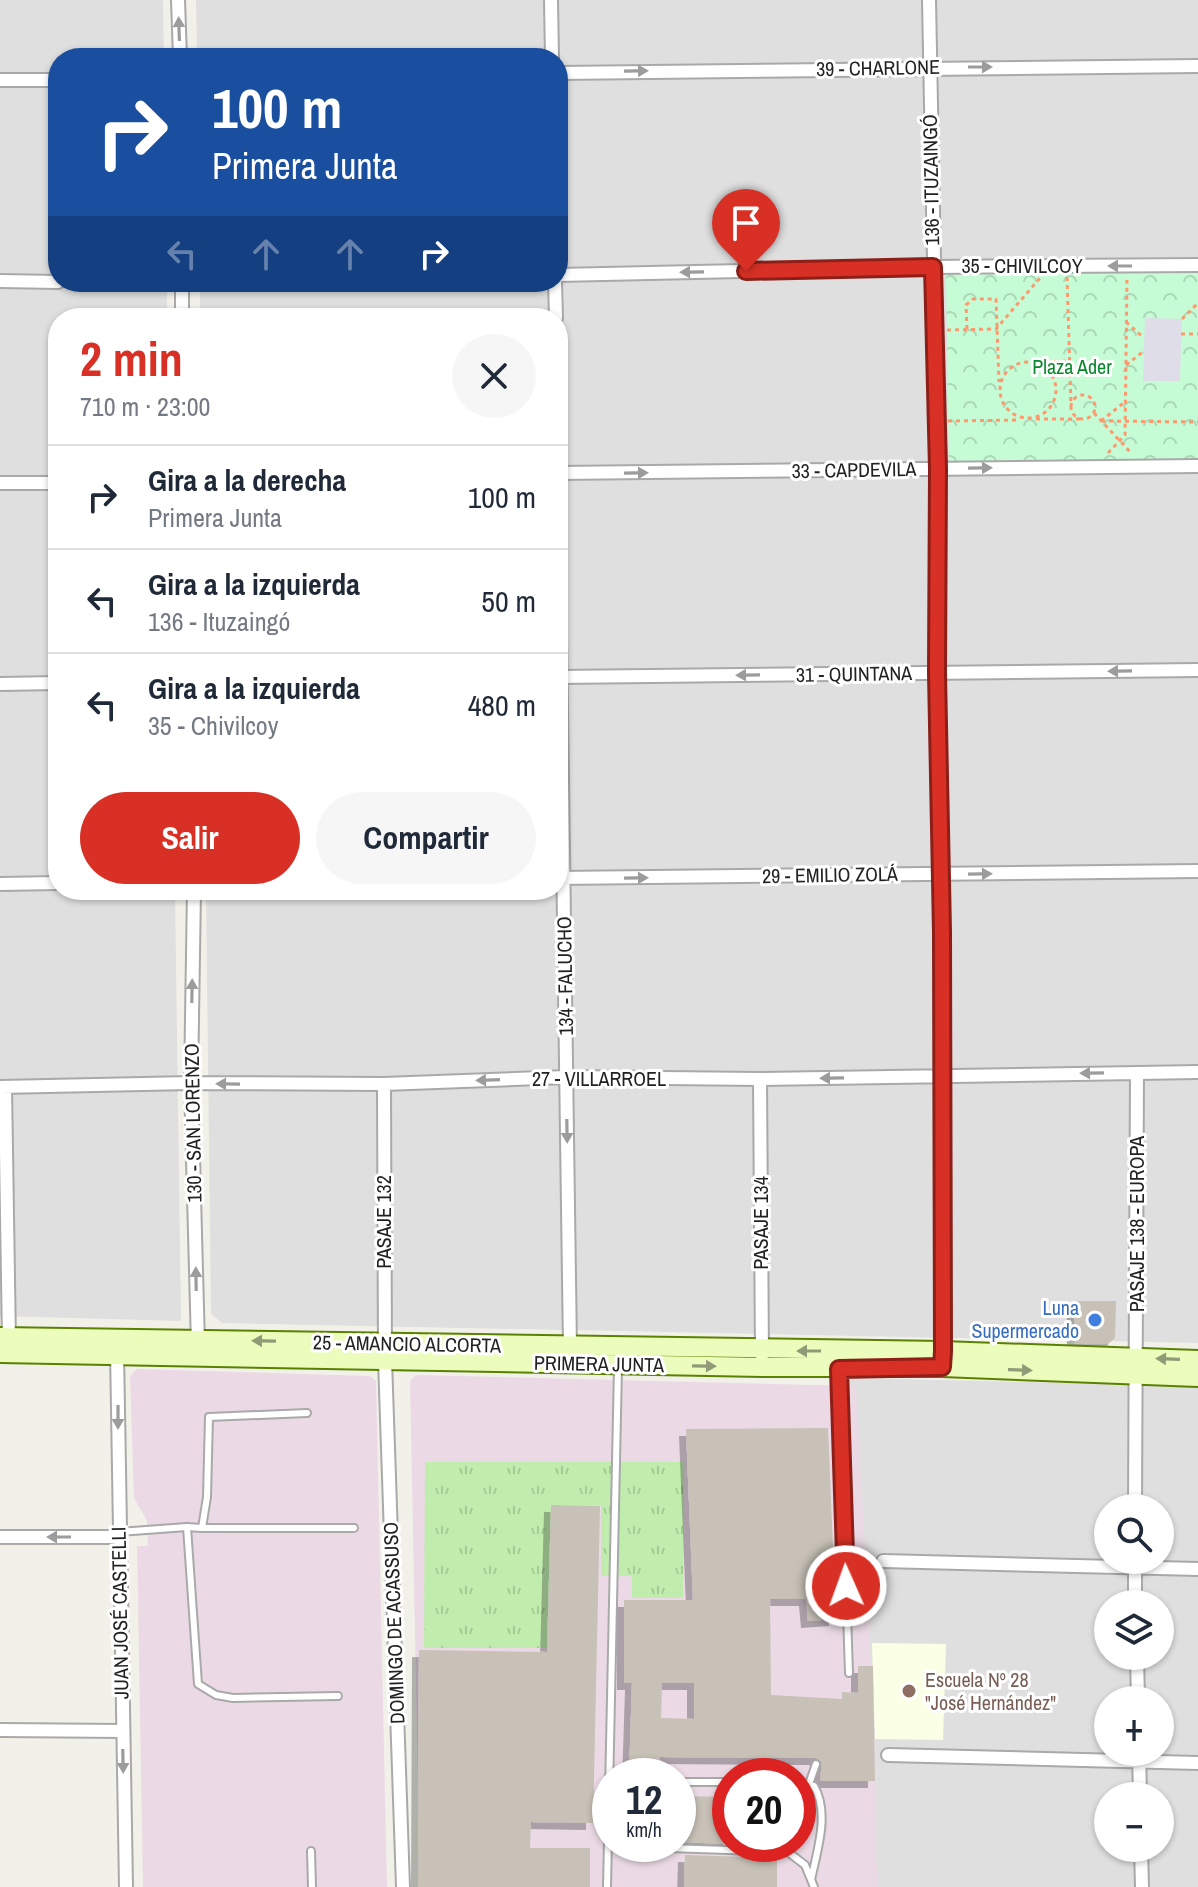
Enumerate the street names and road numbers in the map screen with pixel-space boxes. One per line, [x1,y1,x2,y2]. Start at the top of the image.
street label: 39 - CHARLONE [816,53,940,82]
street label: 136 - ITUZAINGÓ [916,114,945,246]
street label: 35 - CHIVILCOY [961,252,1083,279]
street label: 33 - CAPDEVILA [791,455,917,484]
street label: 31 - QUINTANA [796,659,912,688]
street label: 29 - EMILIO ZOLÁ [762,860,898,889]
street label: 134 - FALUCHO [550,916,579,1036]
street label: 130 - SAN LORENZO [178,1043,207,1203]
street label: 27 - VILLARROEL [532,1065,666,1092]
street label: PASAJE 138 - EUROPA [1123,1136,1150,1312]
street label: PASAJE 132 [370,1175,397,1269]
street label: PASAJE 134 [747,1176,774,1270]
street label: 25 - AMANCIO ALCORTA [313,1328,501,1359]
street label: PRIMERA JUNTA [534,1349,664,1378]
street label: DOMINGO DE ACASSUSO [376,1521,411,1725]
street label: JUAN JOSÉ CASTELLI [104,1527,135,1699]

